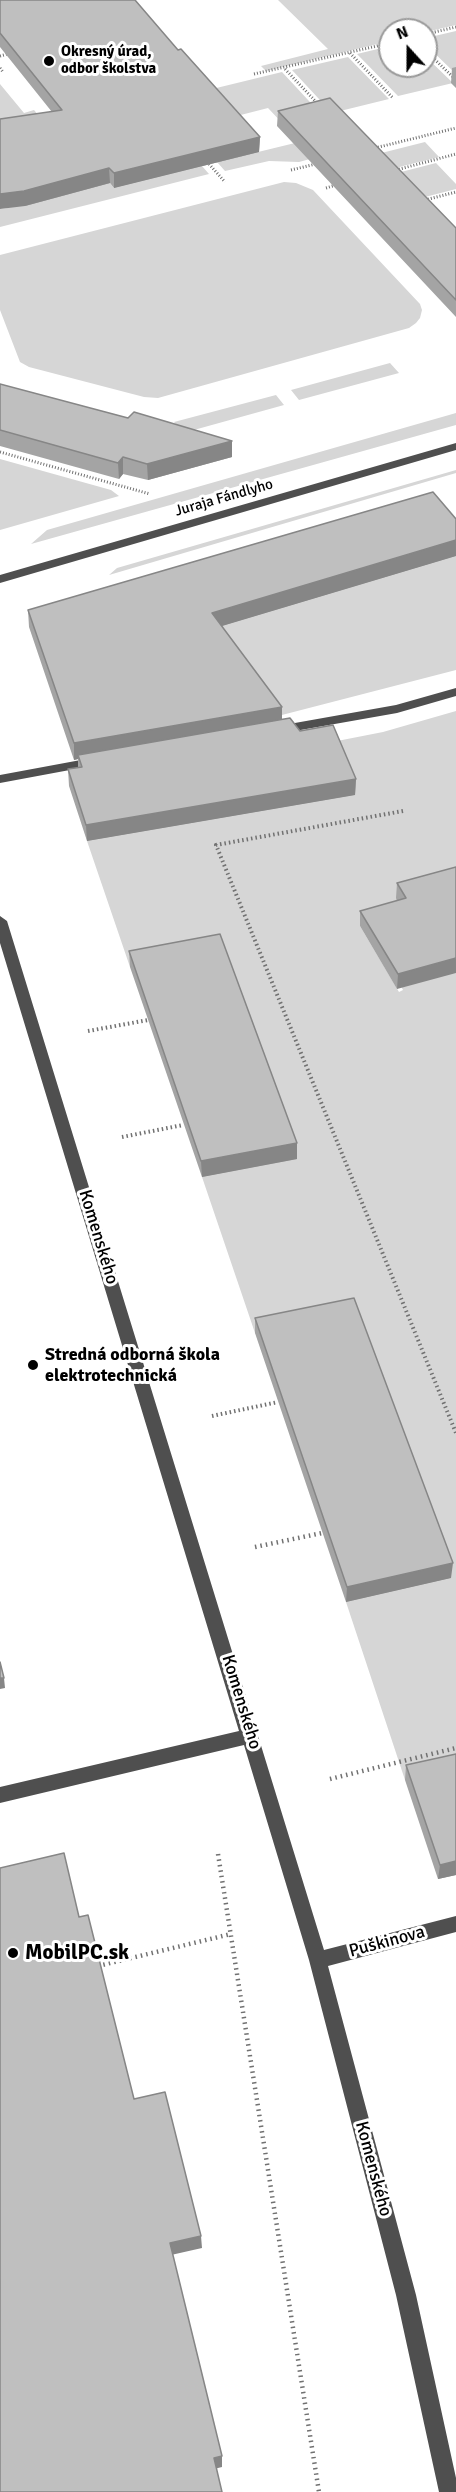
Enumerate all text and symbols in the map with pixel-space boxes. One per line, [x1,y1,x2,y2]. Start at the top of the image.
north arrow [378,18,438,78]
text: N [393,22,411,44]
place label: Okresný úrad, odbor školstva [61,43,156,78]
marker: Okresný úrad, odbor školstva [42,54,56,68]
street label: Juraja Fándlyho [173,475,275,521]
street label: Komenského [73,1187,123,1287]
place label: Stredná odborná škola elektrotechnická [45,1344,220,1386]
marker: Stredná odborná škola elektrotechnická [26,1358,40,1372]
street label: Komenského [216,1652,266,1752]
street label: Puškinova [347,1922,427,1962]
place label: MobilPC.sk [25,1940,129,1966]
marker: MobilPC.sk [6,1946,20,1960]
street label: Komenského [350,2119,396,2219]

